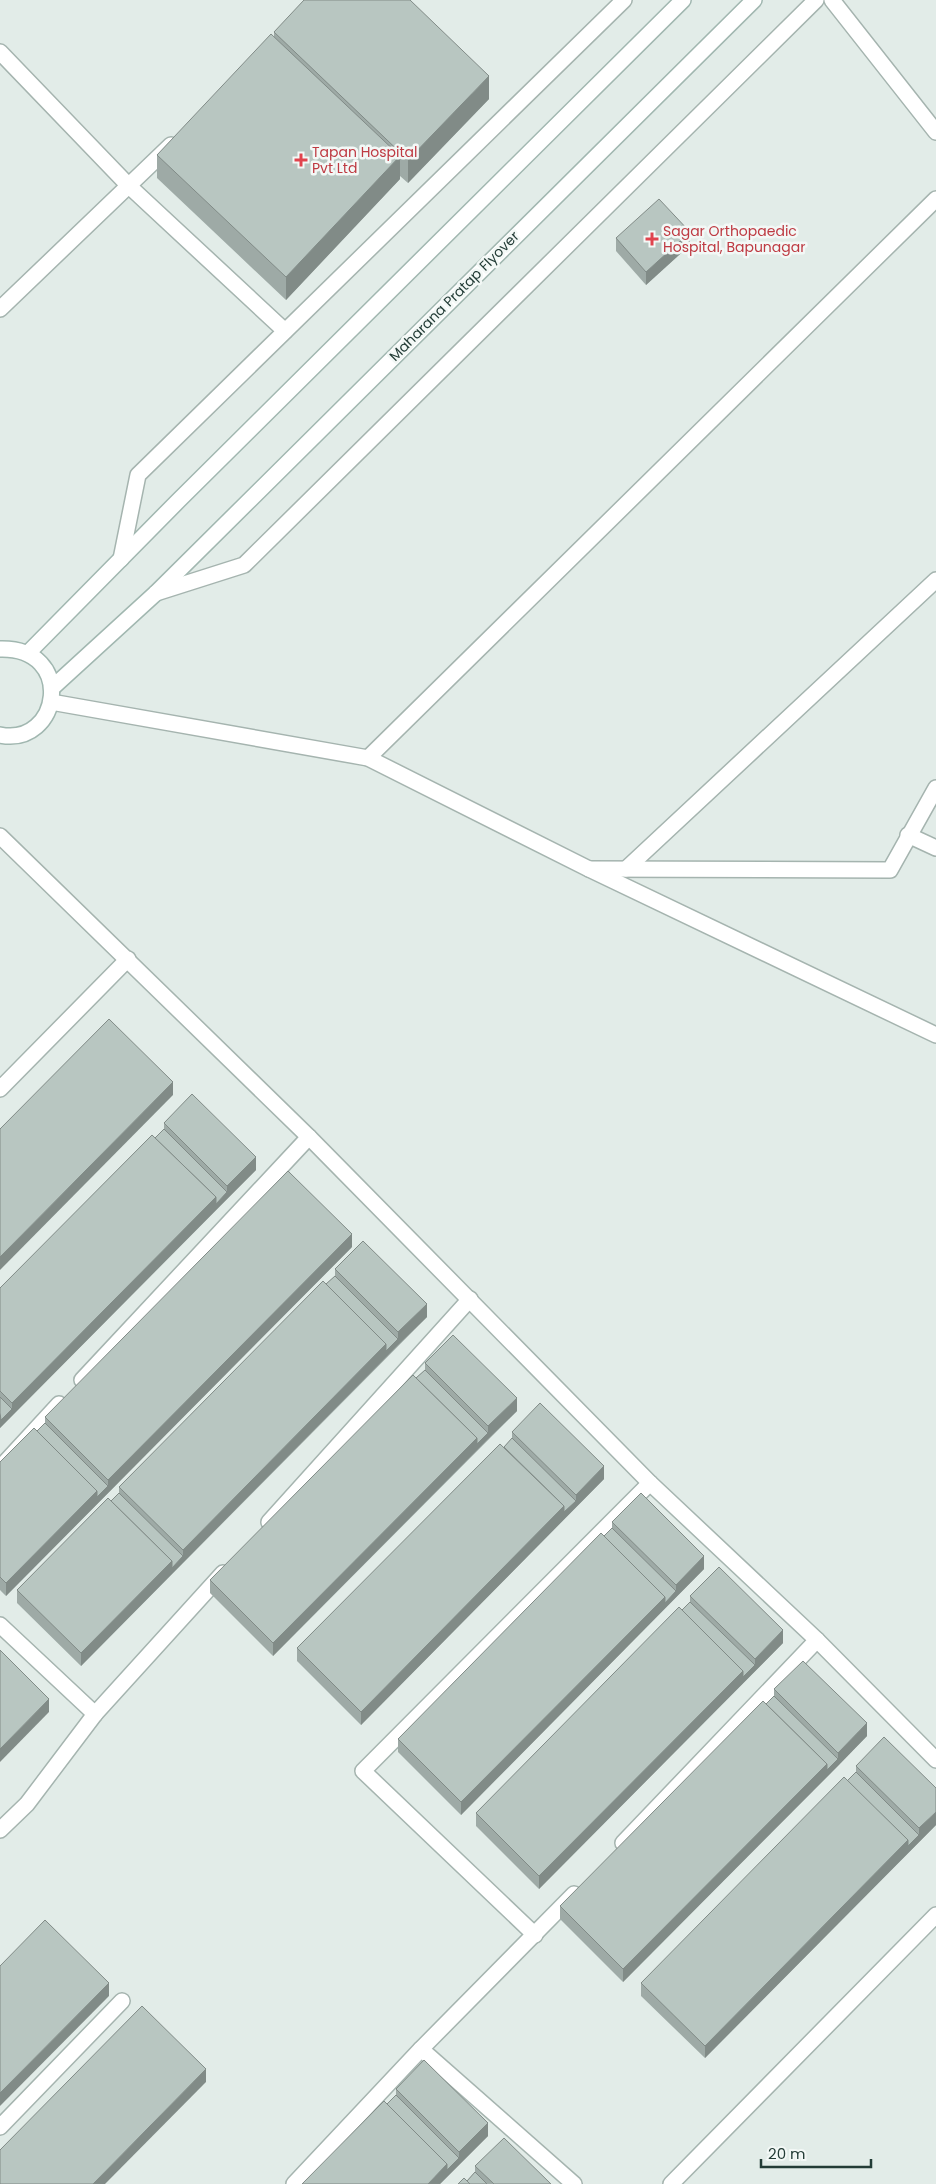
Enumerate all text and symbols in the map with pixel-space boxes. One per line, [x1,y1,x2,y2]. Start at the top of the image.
place label: Tapan Hospital Pvt Ltd [312,142,418,178]
marker: Tapan Hospital Pvt Ltd [294,153,308,167]
place label: Sagar Orthopaedic Hospital, Bapunagar [663,221,805,257]
street label: Maharana Pratap Flyover [385,227,523,365]
marker: Sagar Orthopaedic Hospital, Bapunagar [645,232,659,246]
scale bar [761,2136,871,2168]
text: 20 m [768,2143,806,2164]

